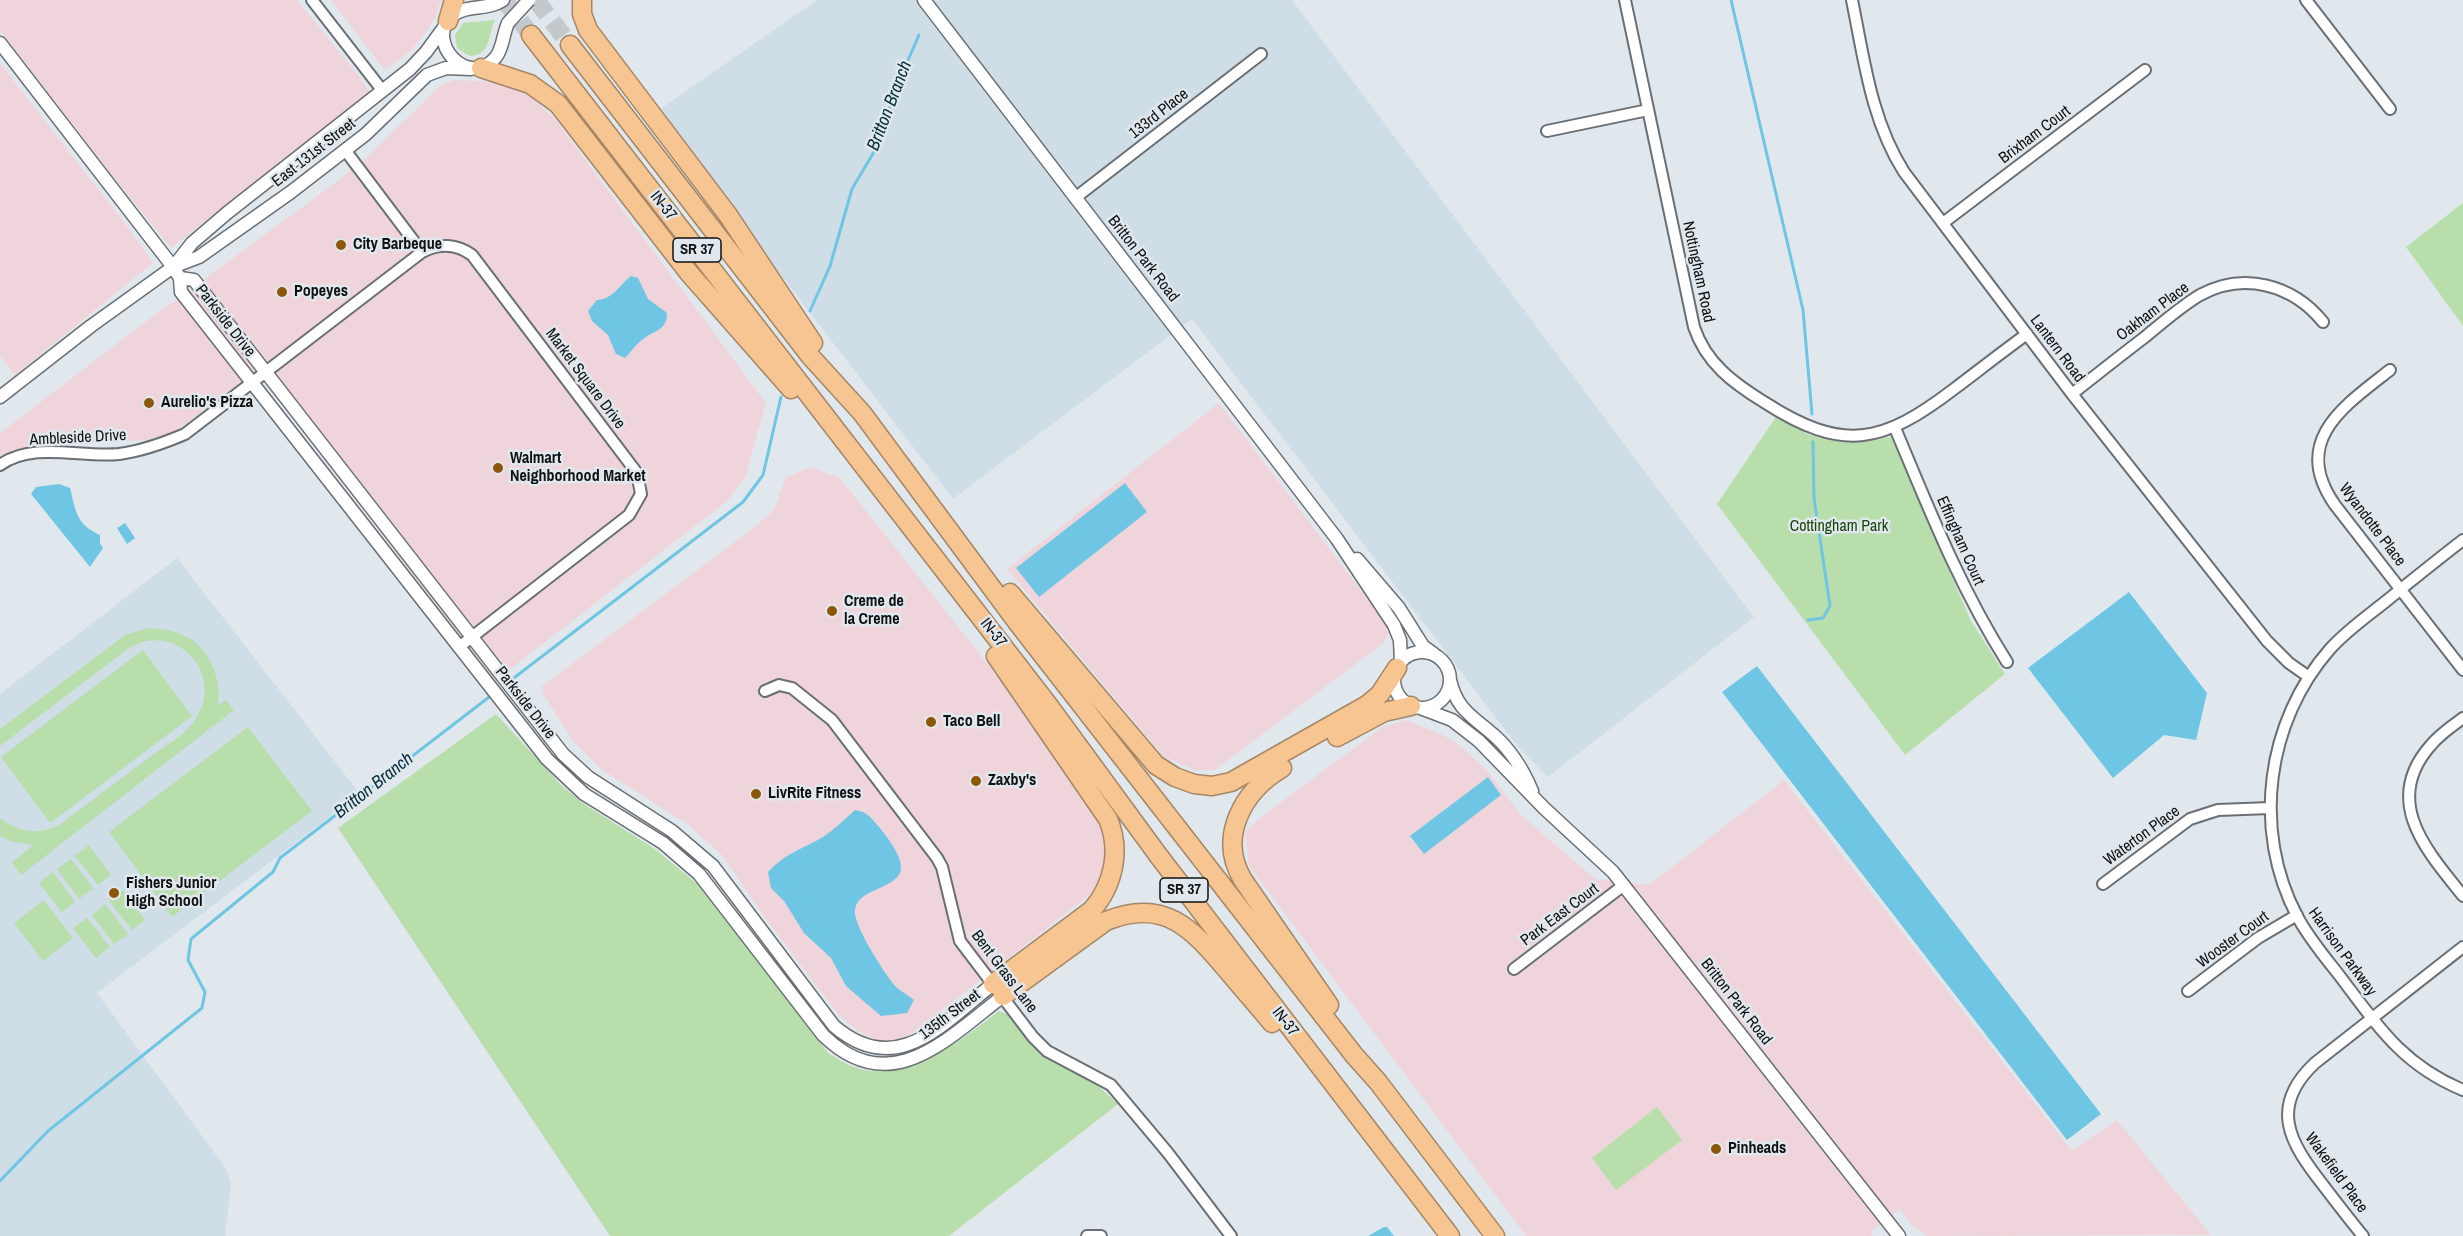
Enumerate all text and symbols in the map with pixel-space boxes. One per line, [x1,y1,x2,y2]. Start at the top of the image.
water label: Britton Branch [863,58,917,154]
street label: 133rd Place [1126,85,1192,143]
street label: Brixham Court [1995,102,2075,168]
street label: East 131st Street [268,114,360,192]
street label: IN-37 [646,187,680,225]
street label: Britton Park Road [1103,212,1183,306]
street label: Nottingham Road [1678,220,1718,324]
place label: City Barbeque [353,235,442,255]
marker: City Barbeque [334,238,348,252]
road number: SR 37 [673,238,721,262]
street label: Oakham Place [2113,278,2193,346]
street label: Parkside Drive [191,281,259,361]
place label: Popeyes [294,282,348,302]
marker: Popeyes [275,285,289,299]
street label: Lantern Road [2025,311,2089,387]
street label: Market Square Drive [541,325,629,433]
place label: Aurelio's Pizza [161,393,253,413]
marker: Aurelio's Pizza [142,396,156,410]
street label: Ambleside Drive [29,426,127,450]
place label: Walmart Neighborhood Market [510,449,646,487]
marker: Walmart Neighborhood Market [491,461,505,475]
street label: Wyandotte Place [2335,480,2409,570]
street label: Effingham Court [1932,494,1988,588]
park label: Cottingham Park [1790,517,1888,537]
place label: Creme de la Creme [844,592,904,630]
marker: Creme de la Creme [825,604,839,618]
street label: IN-37 [976,614,1010,652]
street label: Parkside Drive [491,663,559,743]
place label: Taco Bell [943,712,1000,732]
marker: Taco Bell [924,715,938,729]
water label: Britton Branch [330,748,418,824]
place label: Zaxby's [988,771,1036,791]
marker: Zaxby's [969,774,983,788]
place label: LivRite Fitness [768,784,861,804]
marker: LivRite Fitness [749,787,763,801]
street label: Waterton Place [2100,802,2184,870]
place label: Fishers Junior High School [126,874,216,912]
road number: SR 37 [1160,878,1208,902]
street label: Park East Court [1517,879,1603,951]
marker: Fishers Junior High School [107,886,121,900]
street label: Harrison Parkway [2304,904,2380,1000]
street label: Wooster Court [2193,907,2273,973]
street label: Bent Grass Lane [967,927,1041,1017]
street label: Britton Park Road [1696,955,1776,1049]
street label: 135th Street [916,986,984,1044]
street label: IN-37 [1268,1003,1302,1041]
street label: Wakefield Place [2301,1129,2371,1217]
place label: Pinheads [1728,1139,1786,1159]
marker: Pinheads [1709,1142,1723,1156]

